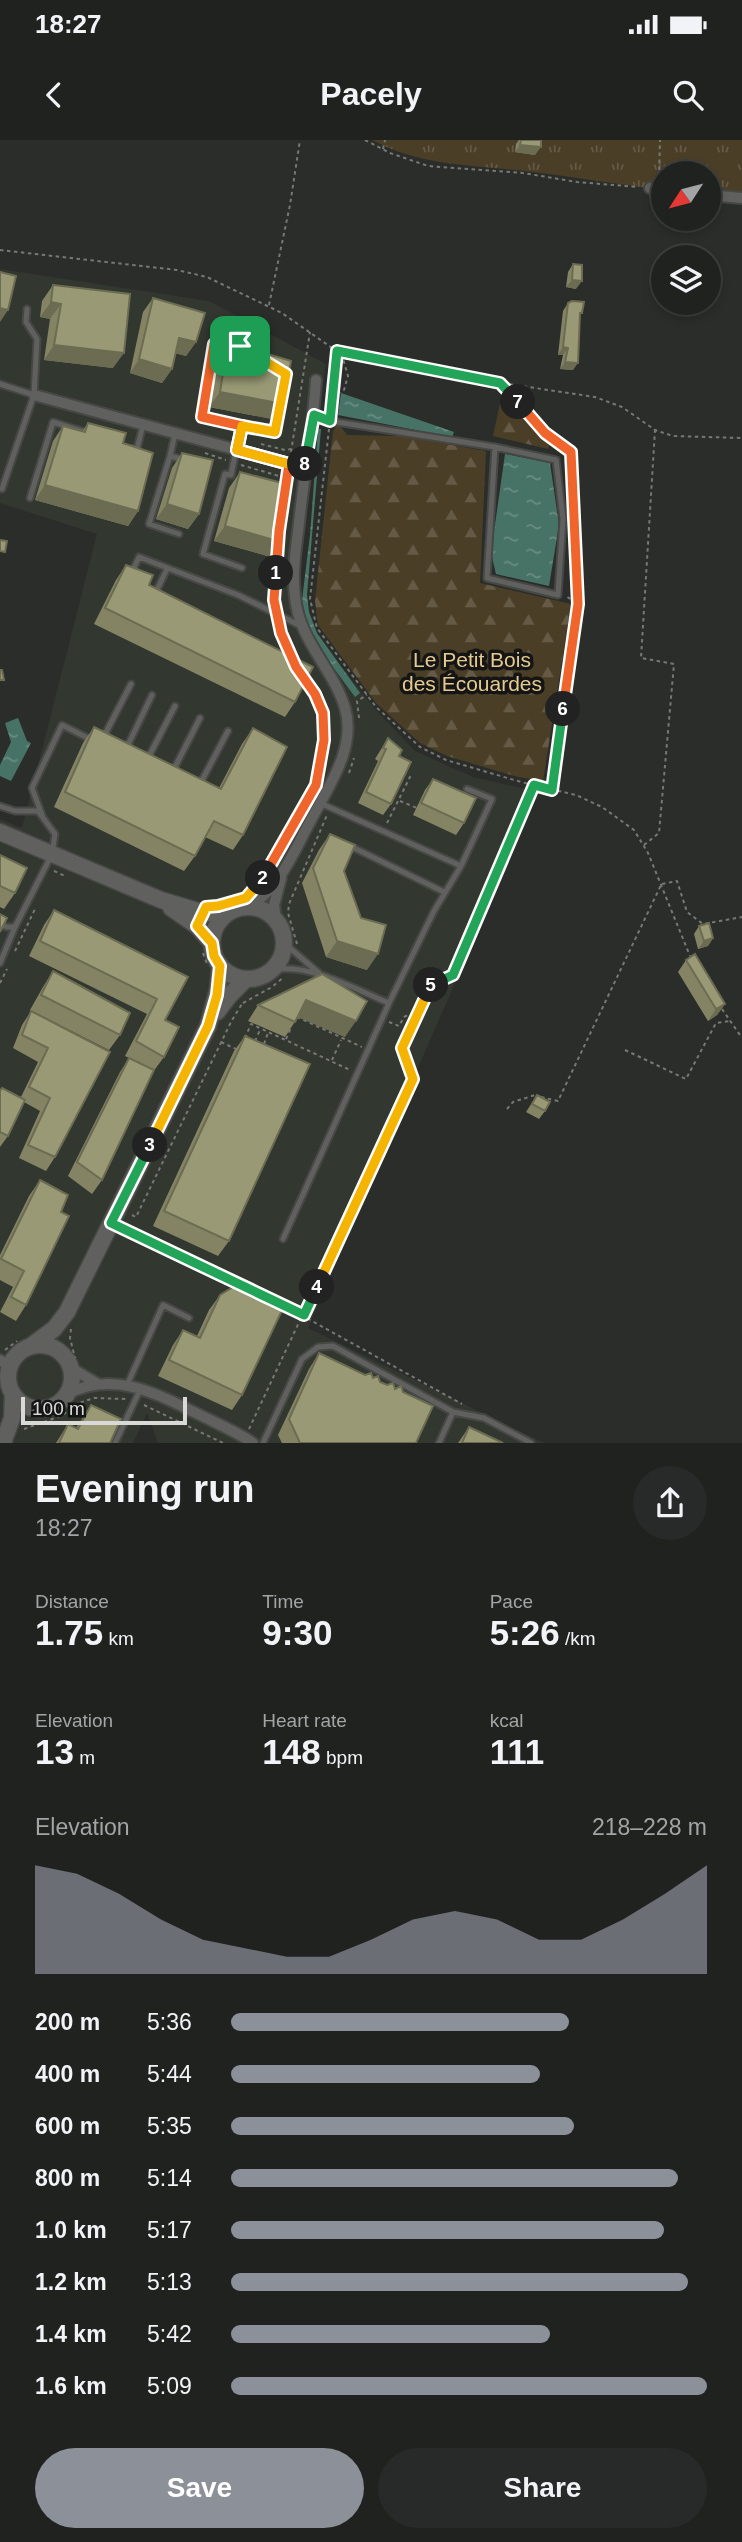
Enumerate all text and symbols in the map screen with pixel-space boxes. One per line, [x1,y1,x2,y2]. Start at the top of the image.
text: 18:27 [35,9,102,39]
icon: back [35,76,73,114]
text: Pacely [320,76,422,112]
icon: search [669,76,707,114]
north arrow [651,161,721,231]
map controls [651,161,721,315]
button: layers [651,245,721,315]
pin [210,316,270,376]
icon: arrive [221,327,259,365]
pin: 7 [500,384,536,420]
text: 7 [512,391,523,412]
pin: 8 [288,446,322,482]
text: 8 [299,453,310,474]
pin: 1 [258,556,294,590]
text: 1 [270,562,281,583]
park label: Le Petit Bois des Écouardes [402,648,542,695]
pin: 6 [546,692,580,726]
text: 6 [557,698,568,719]
pin: 2 [246,860,280,896]
text: 2 [257,867,268,888]
pin: 5 [414,968,448,1002]
text: 5 [425,974,436,995]
pin: 3 [132,1128,168,1163]
text: 3 [144,1134,155,1155]
pin: 4 [300,1270,334,1304]
text: 4 [311,1276,322,1297]
scale bar [21,1394,187,1426]
text: 100 m [32,1398,85,1419]
button: share [633,1466,707,1540]
text: Evening run [35,1468,255,1510]
text: 18:27 [35,1515,93,1541]
text: Distance [35,1591,109,1612]
text: Time [262,1591,304,1612]
text: Pace [490,1591,533,1612]
text: 1.75 [35,1613,103,1652]
text: 9:30 [262,1613,332,1652]
text: 5:26 [490,1613,560,1652]
text: km [103,1628,134,1649]
text: /km [560,1628,596,1649]
text: Elevation [35,1710,113,1731]
text: Heart rate [262,1710,347,1731]
text: kcal [490,1710,523,1731]
text: 13 [35,1732,74,1771]
text: 148 [262,1732,321,1771]
text: 111 [490,1732,544,1771]
text: m [74,1747,95,1768]
text: bpm [321,1747,363,1768]
text: Elevation [35,1814,130,1840]
text: 218–228 m [592,1814,707,1840]
text: 200 m [35,2009,100,2035]
text: 5:36 [147,2009,192,2035]
text: 400 m [35,2061,100,2087]
text: 5:44 [147,2061,192,2087]
text: 600 m [35,2113,100,2139]
text: 5:35 [147,2113,192,2139]
text: 800 m [35,2165,100,2191]
text: 5:14 [147,2165,192,2191]
text: 1.0 km [35,2217,107,2243]
text: 5:17 [147,2217,192,2243]
text: 1.2 km [35,2269,107,2295]
text: 5:13 [147,2269,192,2295]
text: 1.4 km [35,2321,107,2347]
text: 5:42 [147,2321,192,2347]
text: 1.6 km [35,2373,107,2399]
text: 5:09 [147,2373,192,2399]
button: Save [35,2448,364,2528]
button: Share [378,2448,707,2528]

